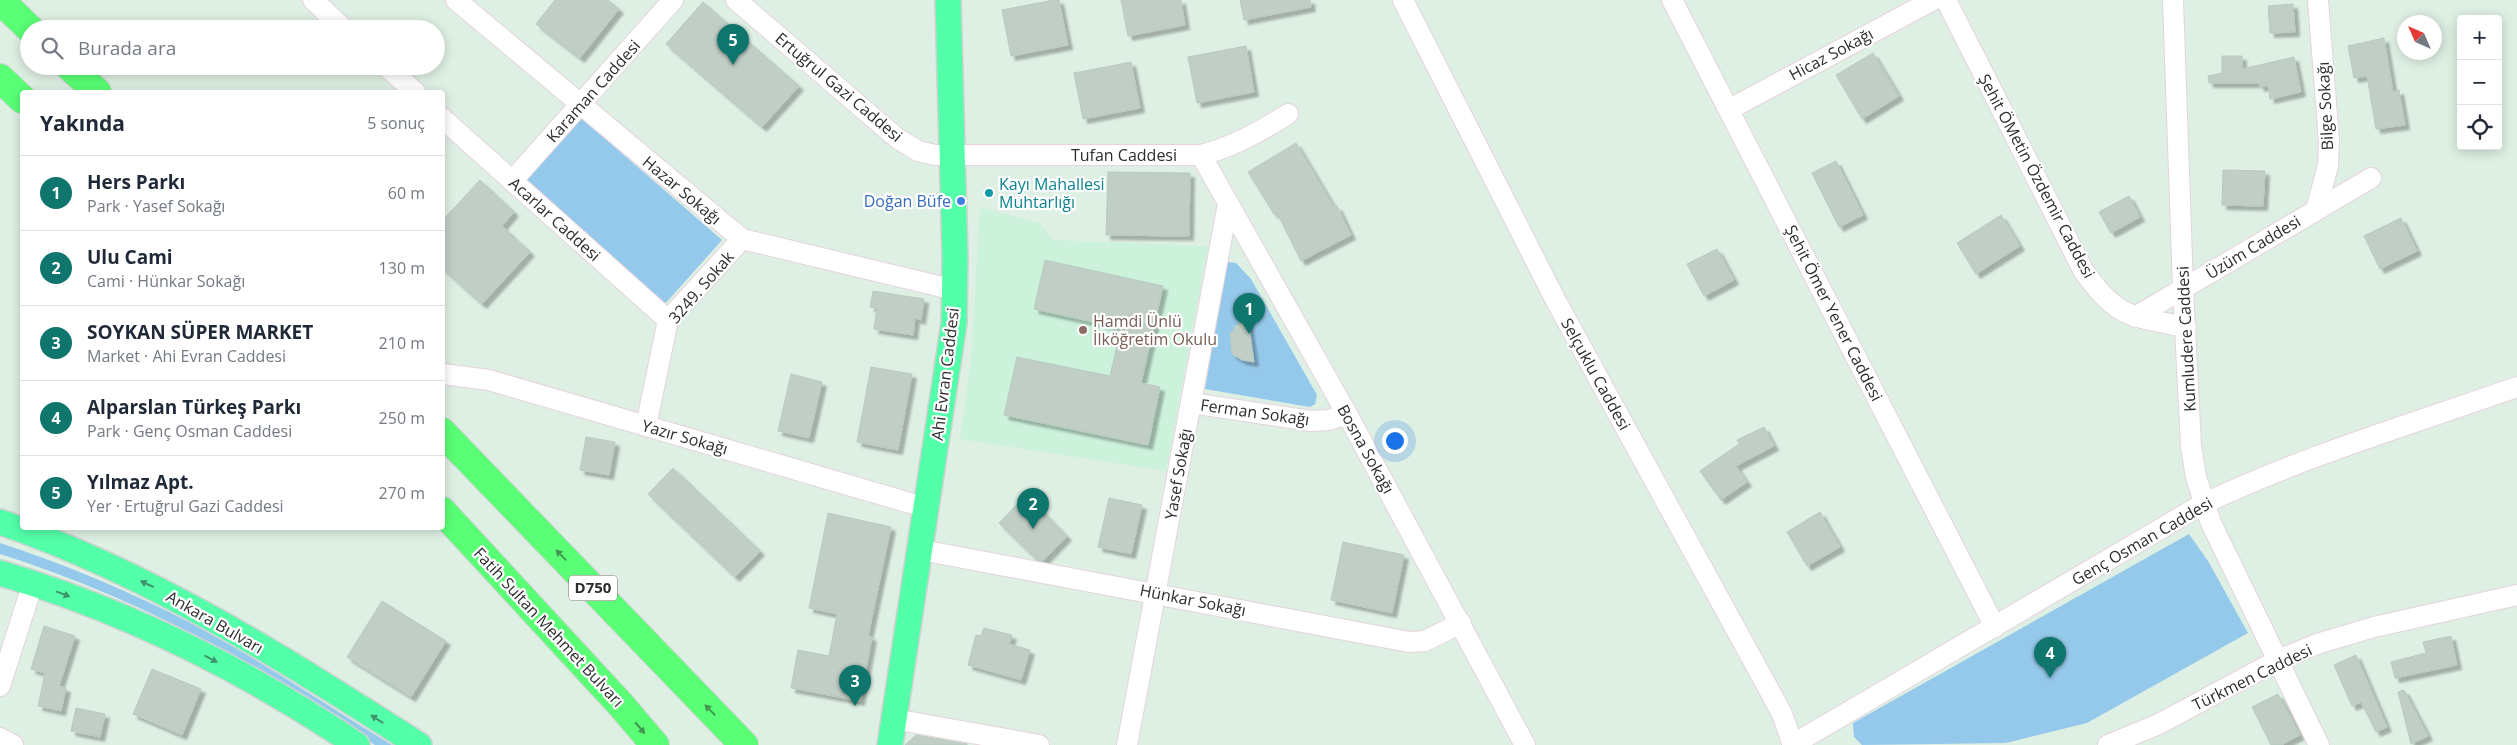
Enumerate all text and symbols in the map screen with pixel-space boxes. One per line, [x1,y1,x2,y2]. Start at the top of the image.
north arrow [2397,15,2442,60]
map controls [2457,15,2502,150]
button: + [2457,15,2502,60]
search box [20,20,445,75]
street label: Hicaz Sokağı [1785,23,1877,85]
pin: 5 [717,24,749,65]
street label: Ertuğrul Gazi Caddesi [771,27,907,147]
icon: search [38,34,66,62]
text: Burada ara [78,35,176,61]
street label: Karaman Caddesi [541,35,645,147]
button: − [2457,60,2502,105]
street label: Bilge Sokağı [2312,61,2338,151]
street label: Şehit ÖMetin Özdemir Caddesi [1974,70,2100,282]
button: locate [2457,105,2502,150]
text: Yakında [40,109,125,137]
text: 5 sonuç [367,112,425,134]
street label: Tufan Caddesi [1071,144,1177,166]
street label: Hazar Sokağı [638,151,726,229]
text: Hers Parkı [87,169,185,195]
street label: Acarlar Caddesi [505,172,605,266]
place label: Kayı Mahallesi Muhtarlığı [999,173,1105,213]
text: 1 [51,182,61,204]
text: 60 m [388,182,425,204]
marker: Kayı Mahallesi Muhtarlığı [983,187,995,199]
place label: Doğan Büfe [864,190,951,212]
text: Park · Yasef Sokağı [87,195,225,217]
marker: Doğan Büfe [955,195,967,207]
street label: Üzüm Caddesi [2201,210,2305,284]
street label: Şehit Ömer Yener Caddesi [1780,221,1888,405]
text: Ulu Cami [87,244,173,270]
street label: 3249. Sokak [663,246,739,328]
text: 2 [51,257,61,279]
text: 130 m [379,257,425,279]
street label: Kumludere Caddesi [2171,266,2201,412]
text: Cami · Hünkar Sokağı [87,270,245,292]
pin: 1 [1233,293,1265,334]
street label: Ahi Evran Caddesi [926,306,964,442]
place label: Hamdi Ünlü İlköğretim Okulu [1093,310,1217,350]
street label: Selçuklu Caddesi [1556,314,1636,434]
text: SOYKAN SÜPER MARKET [87,319,313,345]
marker: Hamdi Ünlü İlköğretim Okulu [1077,324,1089,336]
text: 3 [51,332,61,354]
text: 210 m [379,332,425,354]
text: Market · Ahi Evran Caddesi [87,345,286,367]
street label: Ferman Sokağı [1199,393,1311,431]
text: Alparslan Türkeş Parkı [87,394,301,420]
street label: Bosna Sokağı [1332,400,1400,498]
text: 4 [51,407,61,429]
text: 250 m [379,407,425,429]
street label: Yazır Sokağı [639,414,731,460]
text: Park · Genç Osman Caddesi [87,420,292,442]
street label: Yasef Sokağı [1159,427,1197,521]
your location [1382,428,1408,454]
text: Yılmaz Apt. [87,469,194,495]
text: 5 [51,482,61,504]
text: 270 m [379,482,425,504]
pin: 2 [1017,488,1049,529]
street label: Genç Osman Caddesi [2068,492,2216,590]
text: Yer · Ertuğrul Gazi Caddesi [87,495,284,517]
street label: Fatih Sultan Mehmet Bulvarı [469,543,629,711]
one-way arrow [555,549,567,561]
road number: D750 [569,576,617,600]
street label: Hünkar Sokağı [1138,579,1248,621]
one-way arrow [140,580,154,588]
street label: Ankara Bulvarı [163,585,267,659]
one-way arrow [56,590,71,598]
pin: 4 [2034,637,2066,678]
street label: Türkmen Caddesi [2189,639,2315,715]
one-way arrow [205,655,218,664]
pin: 3 [839,665,871,706]
one-way arrow [704,704,716,716]
one-way arrow [371,714,384,723]
one-way arrow [635,721,646,734]

